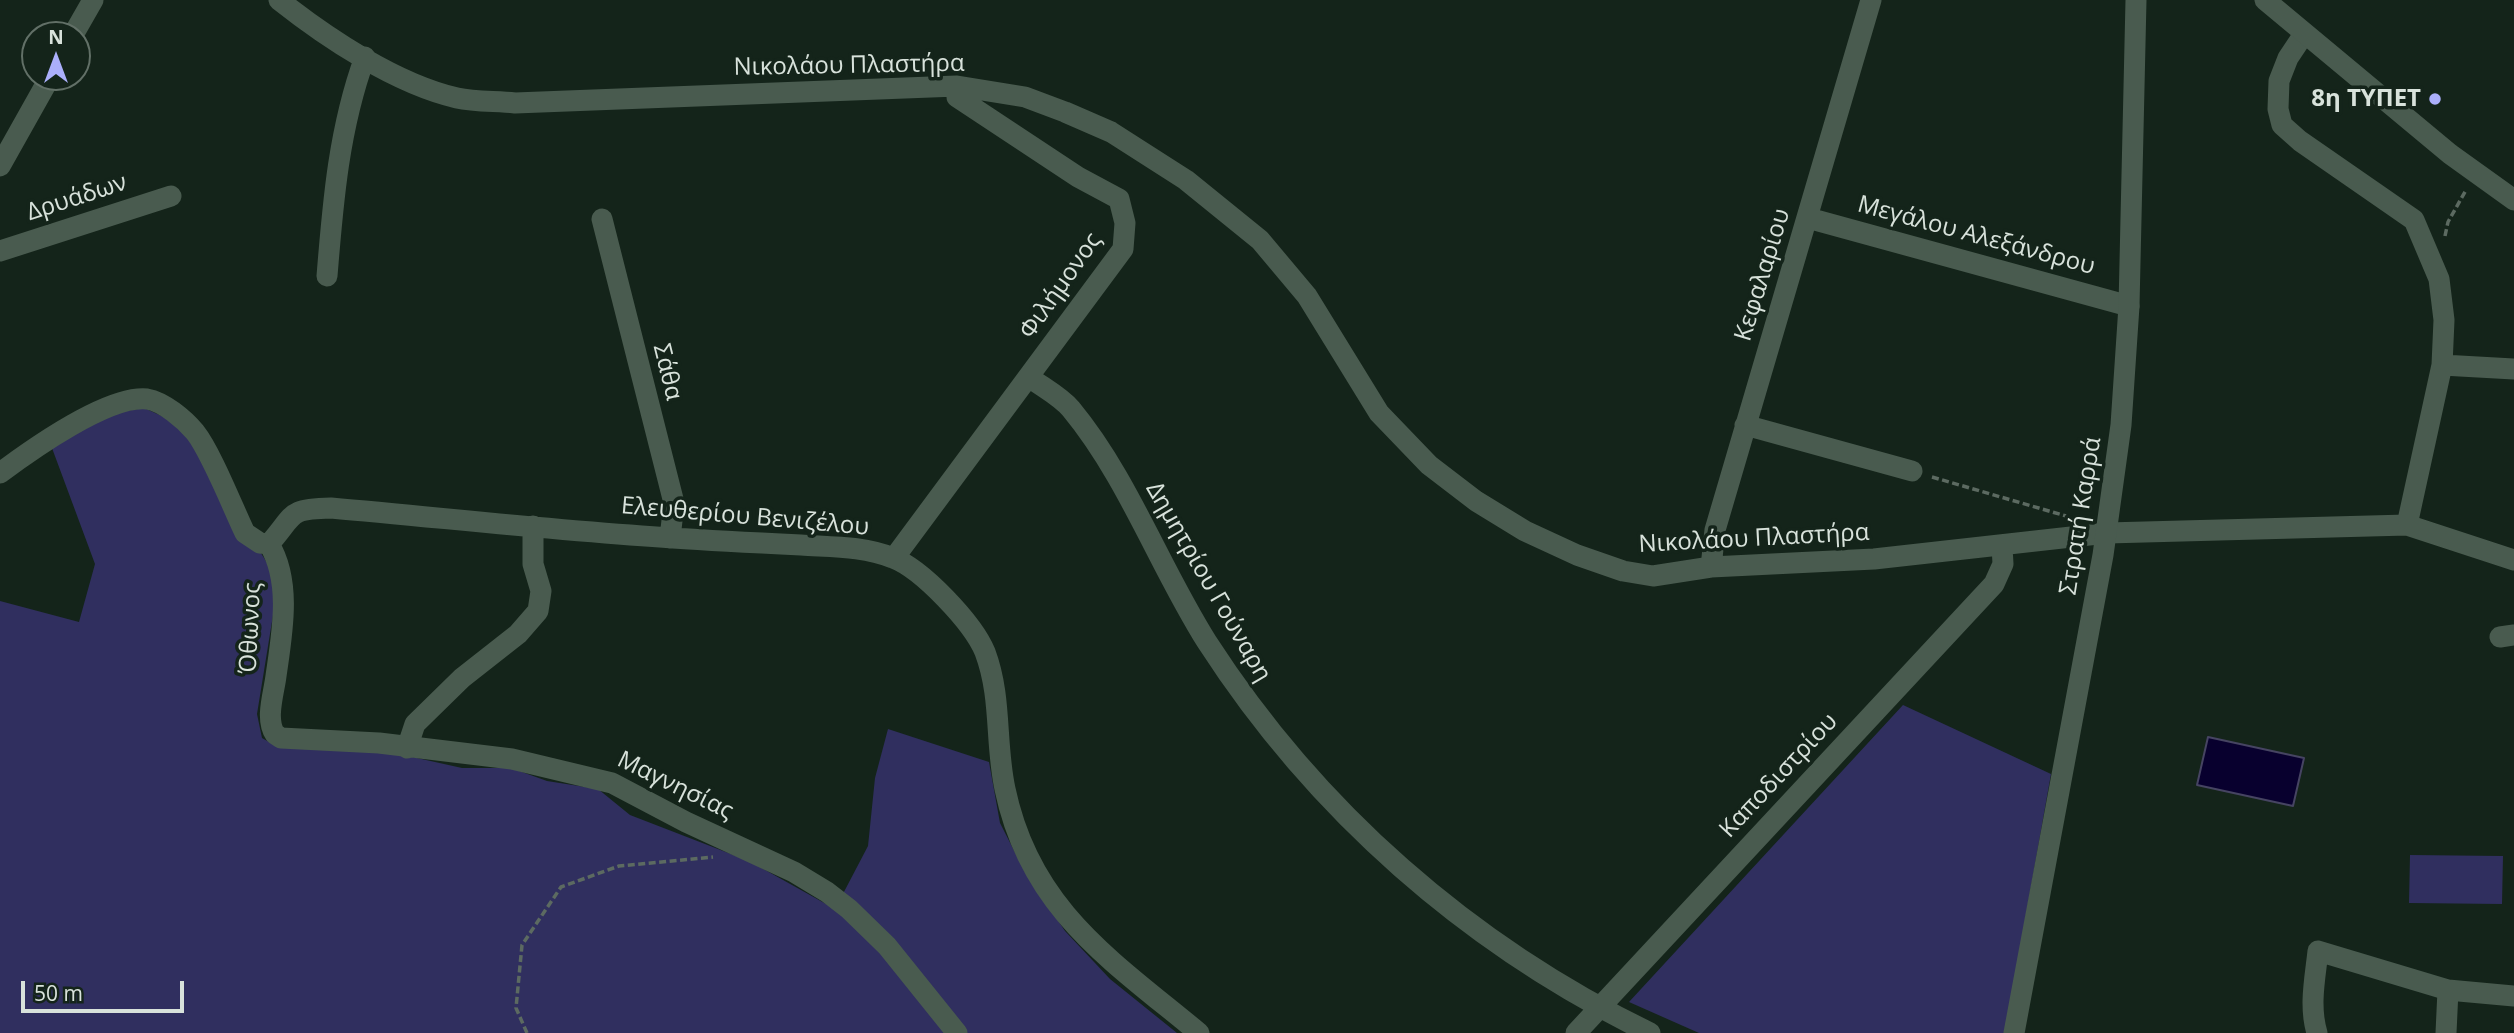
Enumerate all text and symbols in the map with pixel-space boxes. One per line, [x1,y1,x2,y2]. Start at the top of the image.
north arrow [21,21,91,91]
text: N [48,24,64,50]
street label: Νικολάου Πλαστήρα [733,50,965,82]
place label: 8η ΤΥΠΕΤ [2311,85,2421,113]
marker: 8η ΤΥΠΕΤ [2427,91,2443,107]
street label: Δρυάδων [23,168,131,228]
street label: Μεγάλου Αλεξάνδρου [1854,190,2098,282]
street label: Κεφαλαρίου [1729,205,1797,345]
street label: Φιλήμονος [1014,227,1108,345]
street label: Σάθα [646,341,688,403]
street label: Στρατή Καρρά [2054,435,2108,597]
street label: Δημητρίου Γούναρη [1139,477,1277,687]
street label: Ελευθερίου Βενιζέλου [620,492,870,542]
street label: Νικολάου Πλαστήρα [1638,519,1870,559]
street label: Όθωνος [234,582,268,674]
street label: Καποδιστρίου [1714,708,1844,844]
street label: Μαγνησίας [612,746,738,826]
scale bar [24,967,187,1011]
text: 50 m [34,979,83,1007]

